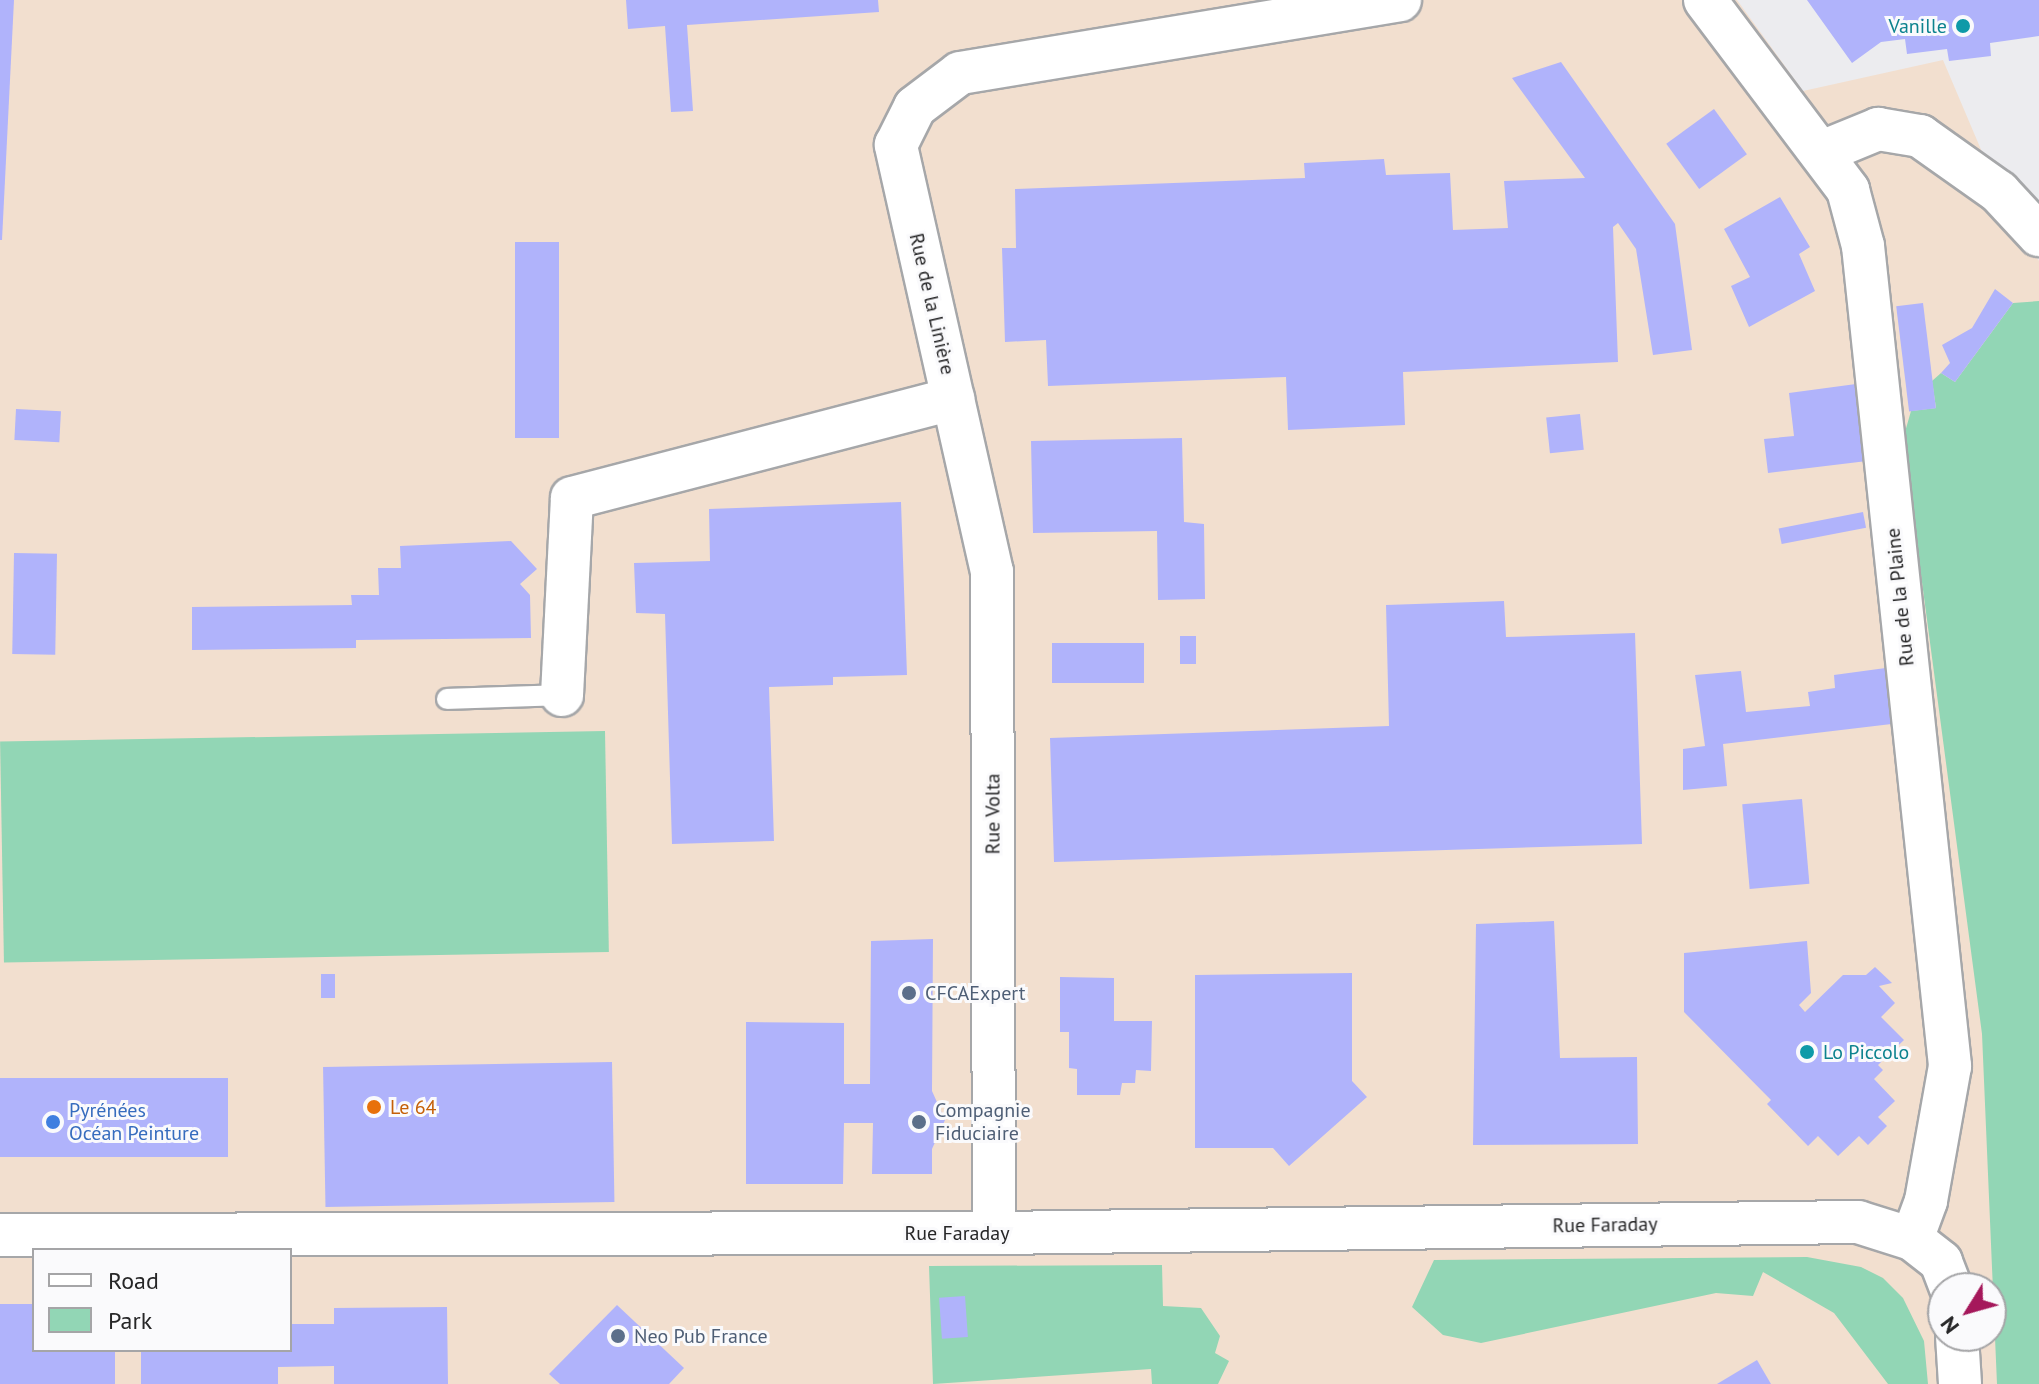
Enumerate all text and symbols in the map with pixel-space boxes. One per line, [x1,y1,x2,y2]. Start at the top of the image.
place label: Vanille [1889,14,1947,38]
marker: Vanille [1954,17,1972,35]
street label: Rue de la Linière [904,231,960,377]
street label: Rue de la Plaine [1881,527,1919,667]
street label: Rue Volta [981,773,1005,855]
place label: CFCAExpert [925,981,1025,1005]
marker: CFCAExpert [900,984,918,1002]
place label: Lo Piccolo [1823,1040,1909,1064]
marker: Lo Piccolo [1798,1043,1816,1061]
place label: Le 64 [390,1095,436,1119]
place label: Pyrénées Océan Peinture [69,1098,199,1145]
marker: Le 64 [365,1098,383,1116]
place label: Compagnie Fiduciaire [935,1098,1031,1145]
marker: Pyrénées Océan Peinture [44,1113,62,1131]
marker: Compagnie Fiduciaire [910,1113,928,1131]
street label: Rue Faraday [1552,1212,1658,1238]
street label: Rue Faraday [905,1221,1009,1245]
legend [32,1248,292,1352]
text: Road [108,1265,159,1296]
north arrow [1927,1272,2007,1352]
text: Park [108,1305,152,1336]
text: N [1934,1311,1965,1339]
place label: Neo Pub France [634,1324,768,1348]
marker: Neo Pub France [609,1327,627,1345]

